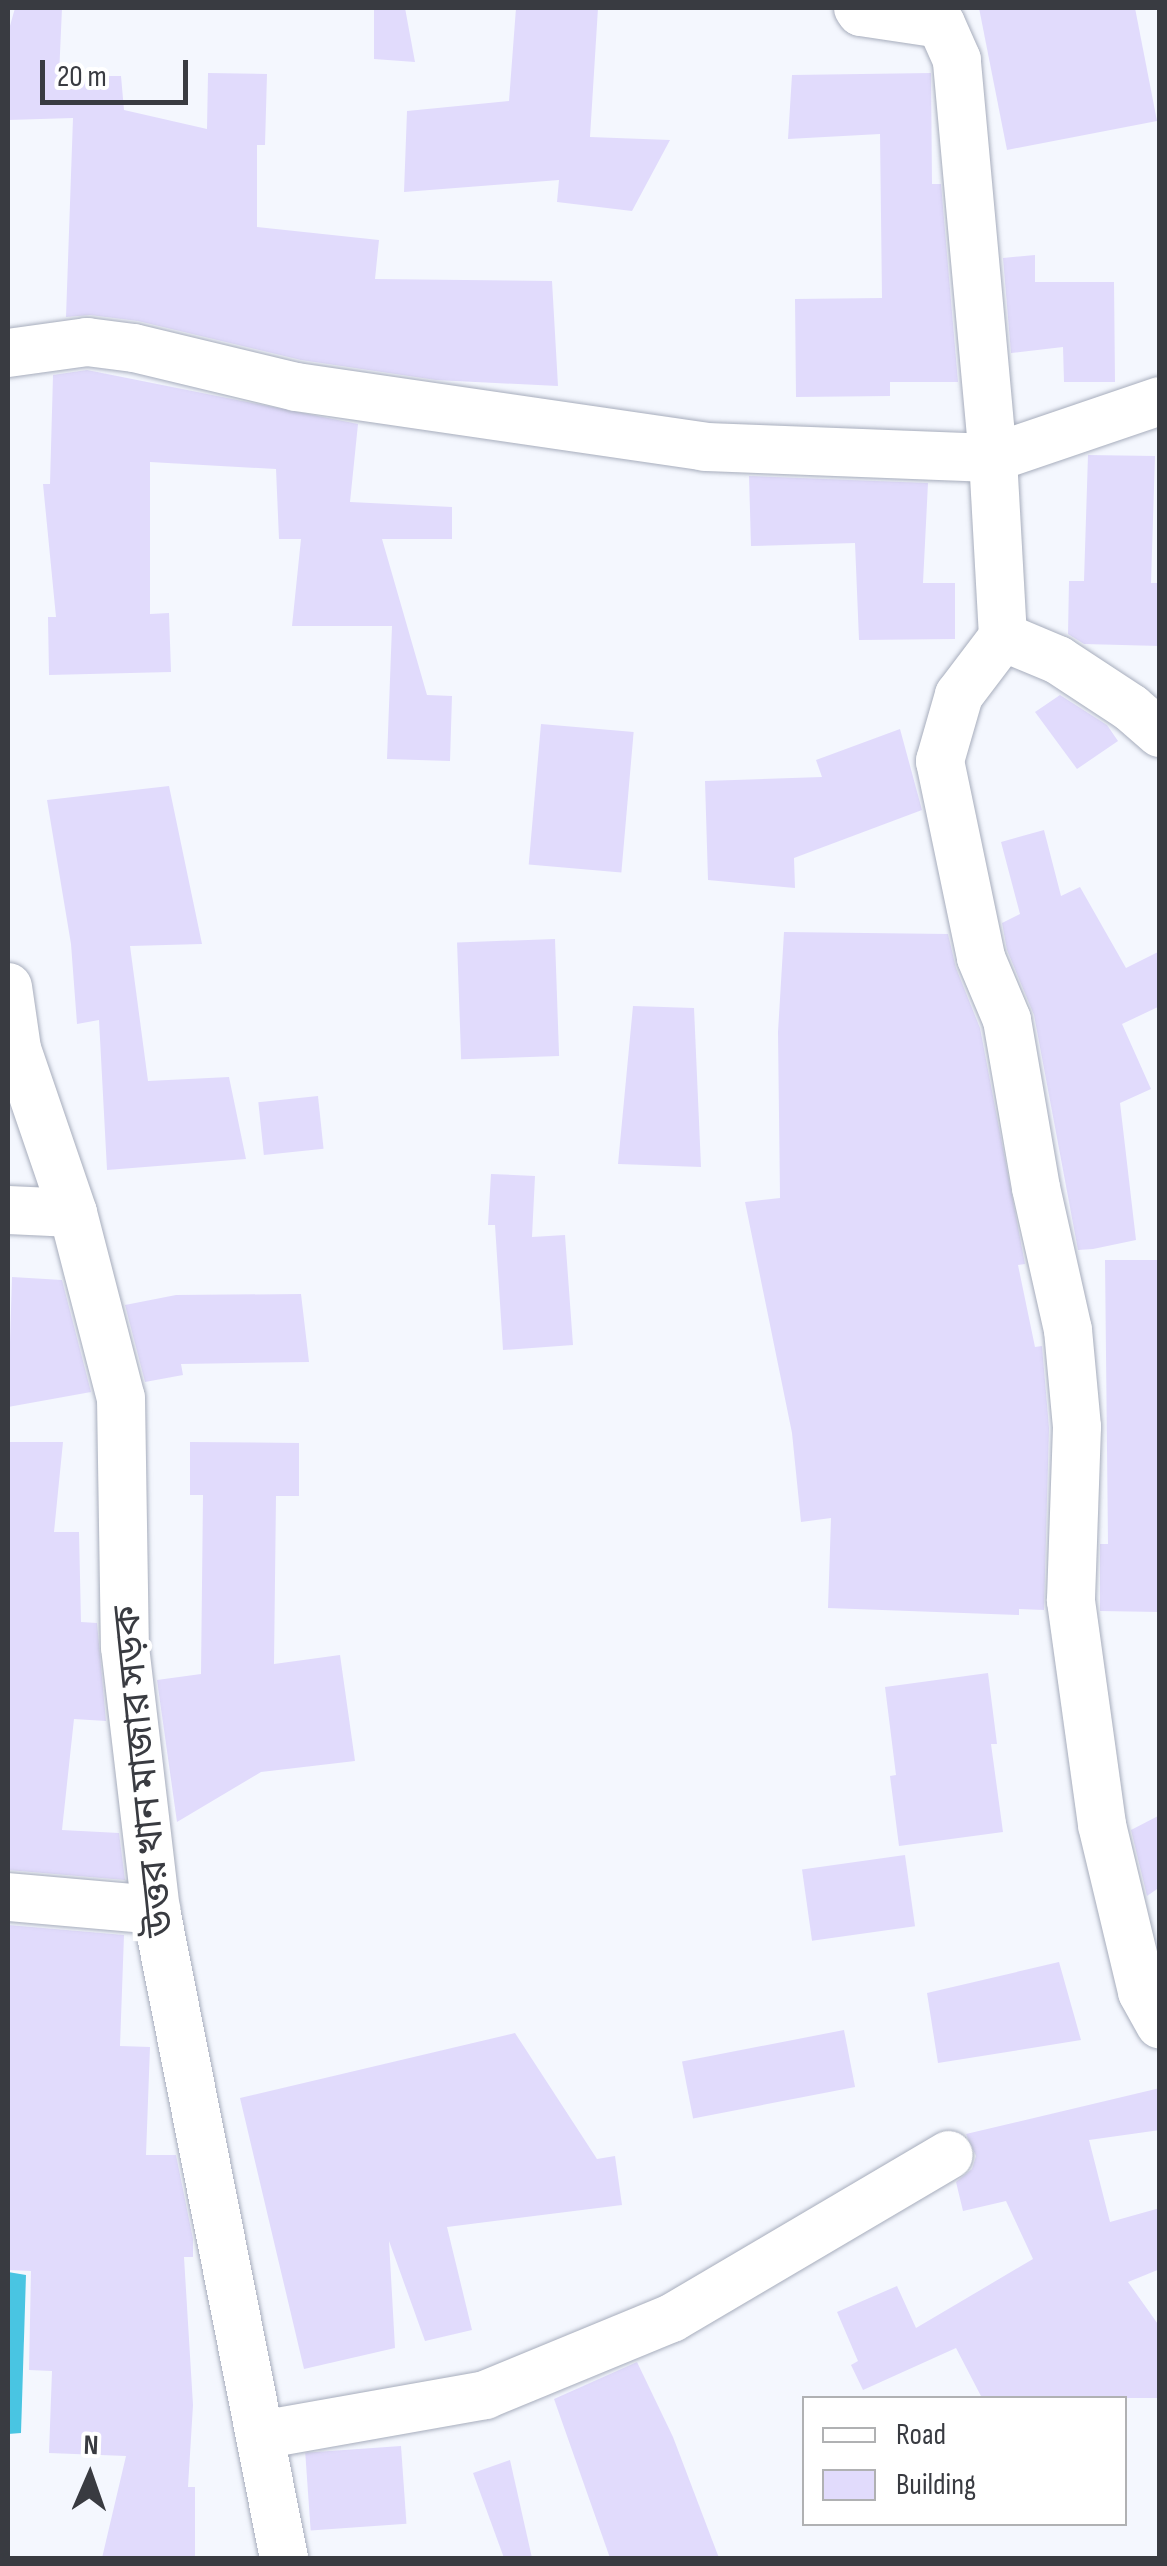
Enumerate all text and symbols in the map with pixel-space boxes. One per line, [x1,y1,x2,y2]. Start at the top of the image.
scale bar [45,40,192,102]
text: 20 m [57,59,107,95]
street label: উত্তর খান মাজার সড়ক [104,1603,184,1939]
legend [802,2396,1127,2526]
text: Road [896,2417,946,2453]
north arrow [40,2426,140,2526]
text: N [83,2429,99,2462]
text: Building [896,2467,976,2503]

